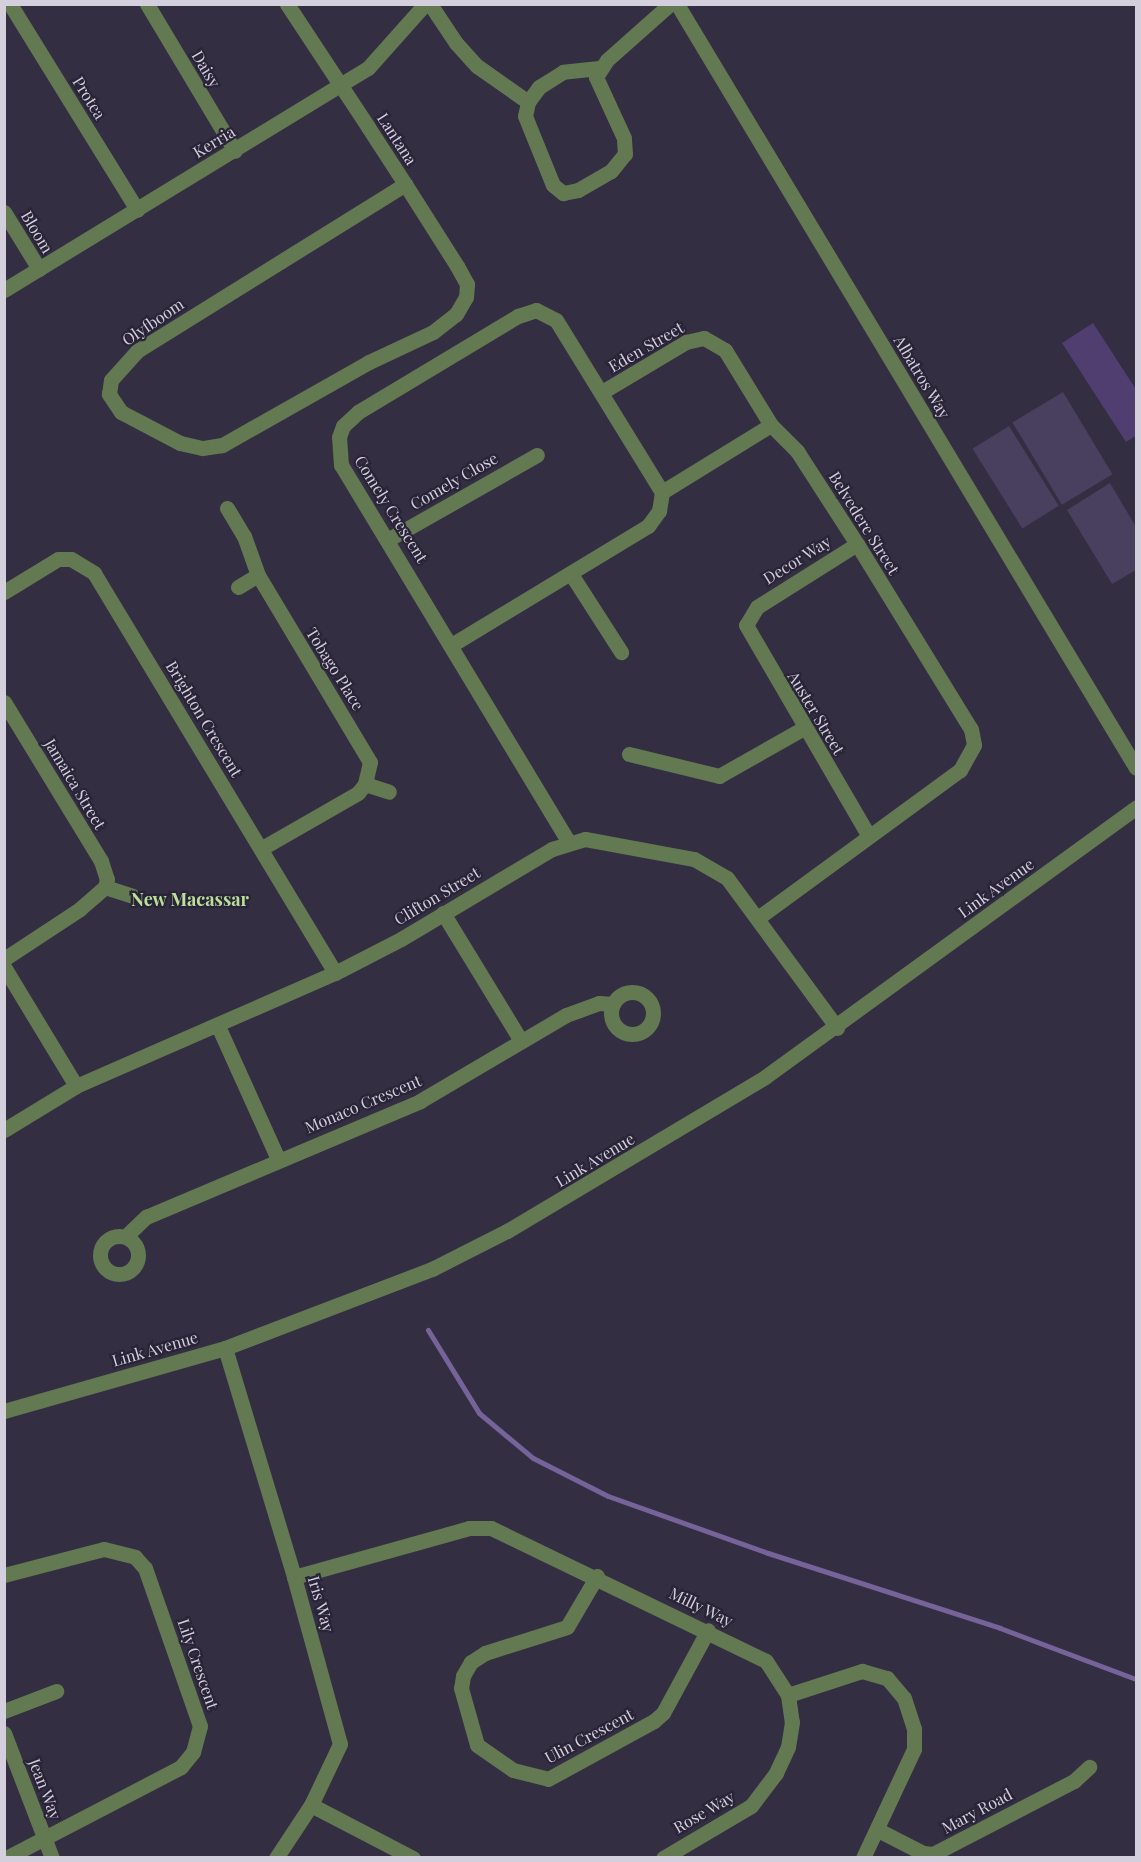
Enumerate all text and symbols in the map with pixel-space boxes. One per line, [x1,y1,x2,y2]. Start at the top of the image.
street label: Daisy [188,47,224,91]
street label: Protea [68,73,110,123]
street label: Lantana [373,109,421,169]
street label: Kerria [190,122,238,162]
street label: Bloom [17,207,57,257]
street label: Olyfboom [118,294,188,350]
street label: Eden Street [605,318,687,376]
street label: Albatros Way [890,332,954,422]
street label: Comely Close [407,448,501,514]
street label: Comely Crescent [350,452,432,566]
street label: Belvedere Street [825,468,903,578]
street label: Decor Way [759,531,835,589]
street label: Tobago Place [302,624,368,714]
street label: Brighton Crescent [162,658,246,780]
street label: Auster Street [784,668,848,758]
street label: Jamaica Street [40,735,110,833]
street label: Link Avenue [954,854,1038,922]
street label: Clifton Street [391,863,483,929]
district label: New Macassar [131,888,249,910]
street label: Monaco Crescent [302,1071,424,1137]
street label: Link Avenue [552,1129,638,1191]
street label: Link Avenue [109,1327,201,1371]
street label: Iris Way [304,1573,338,1635]
street label: Milly Way [666,1583,736,1631]
street label: Lily Crescent [173,1616,223,1712]
street label: Ulin Crescent [541,1705,637,1767]
street label: Jean Way [25,1756,65,1822]
street label: Mary Road [938,1784,1016,1838]
street label: Rose Way [670,1787,738,1837]

